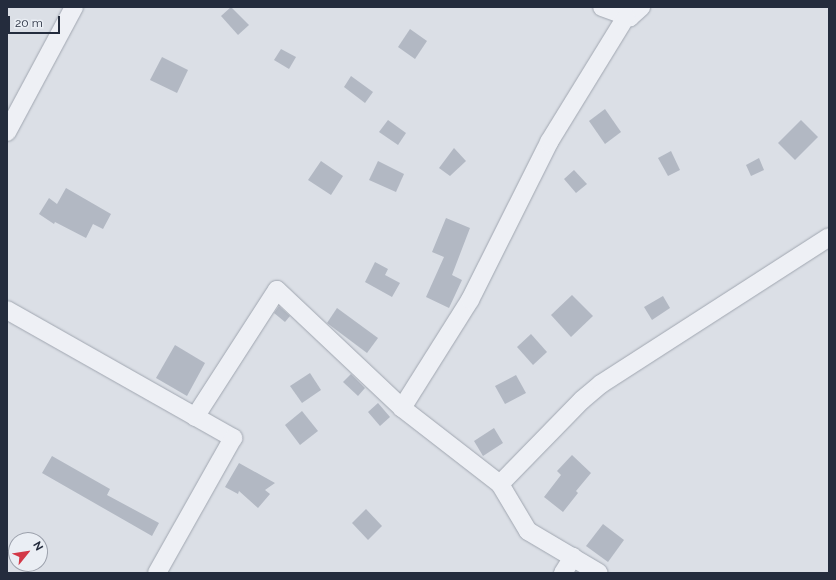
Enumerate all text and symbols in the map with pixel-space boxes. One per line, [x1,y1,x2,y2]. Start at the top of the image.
scale bar [10,8,62,34]
text: 20 m [15,16,43,30]
north arrow [8,532,48,572]
text: N [30,539,46,553]

